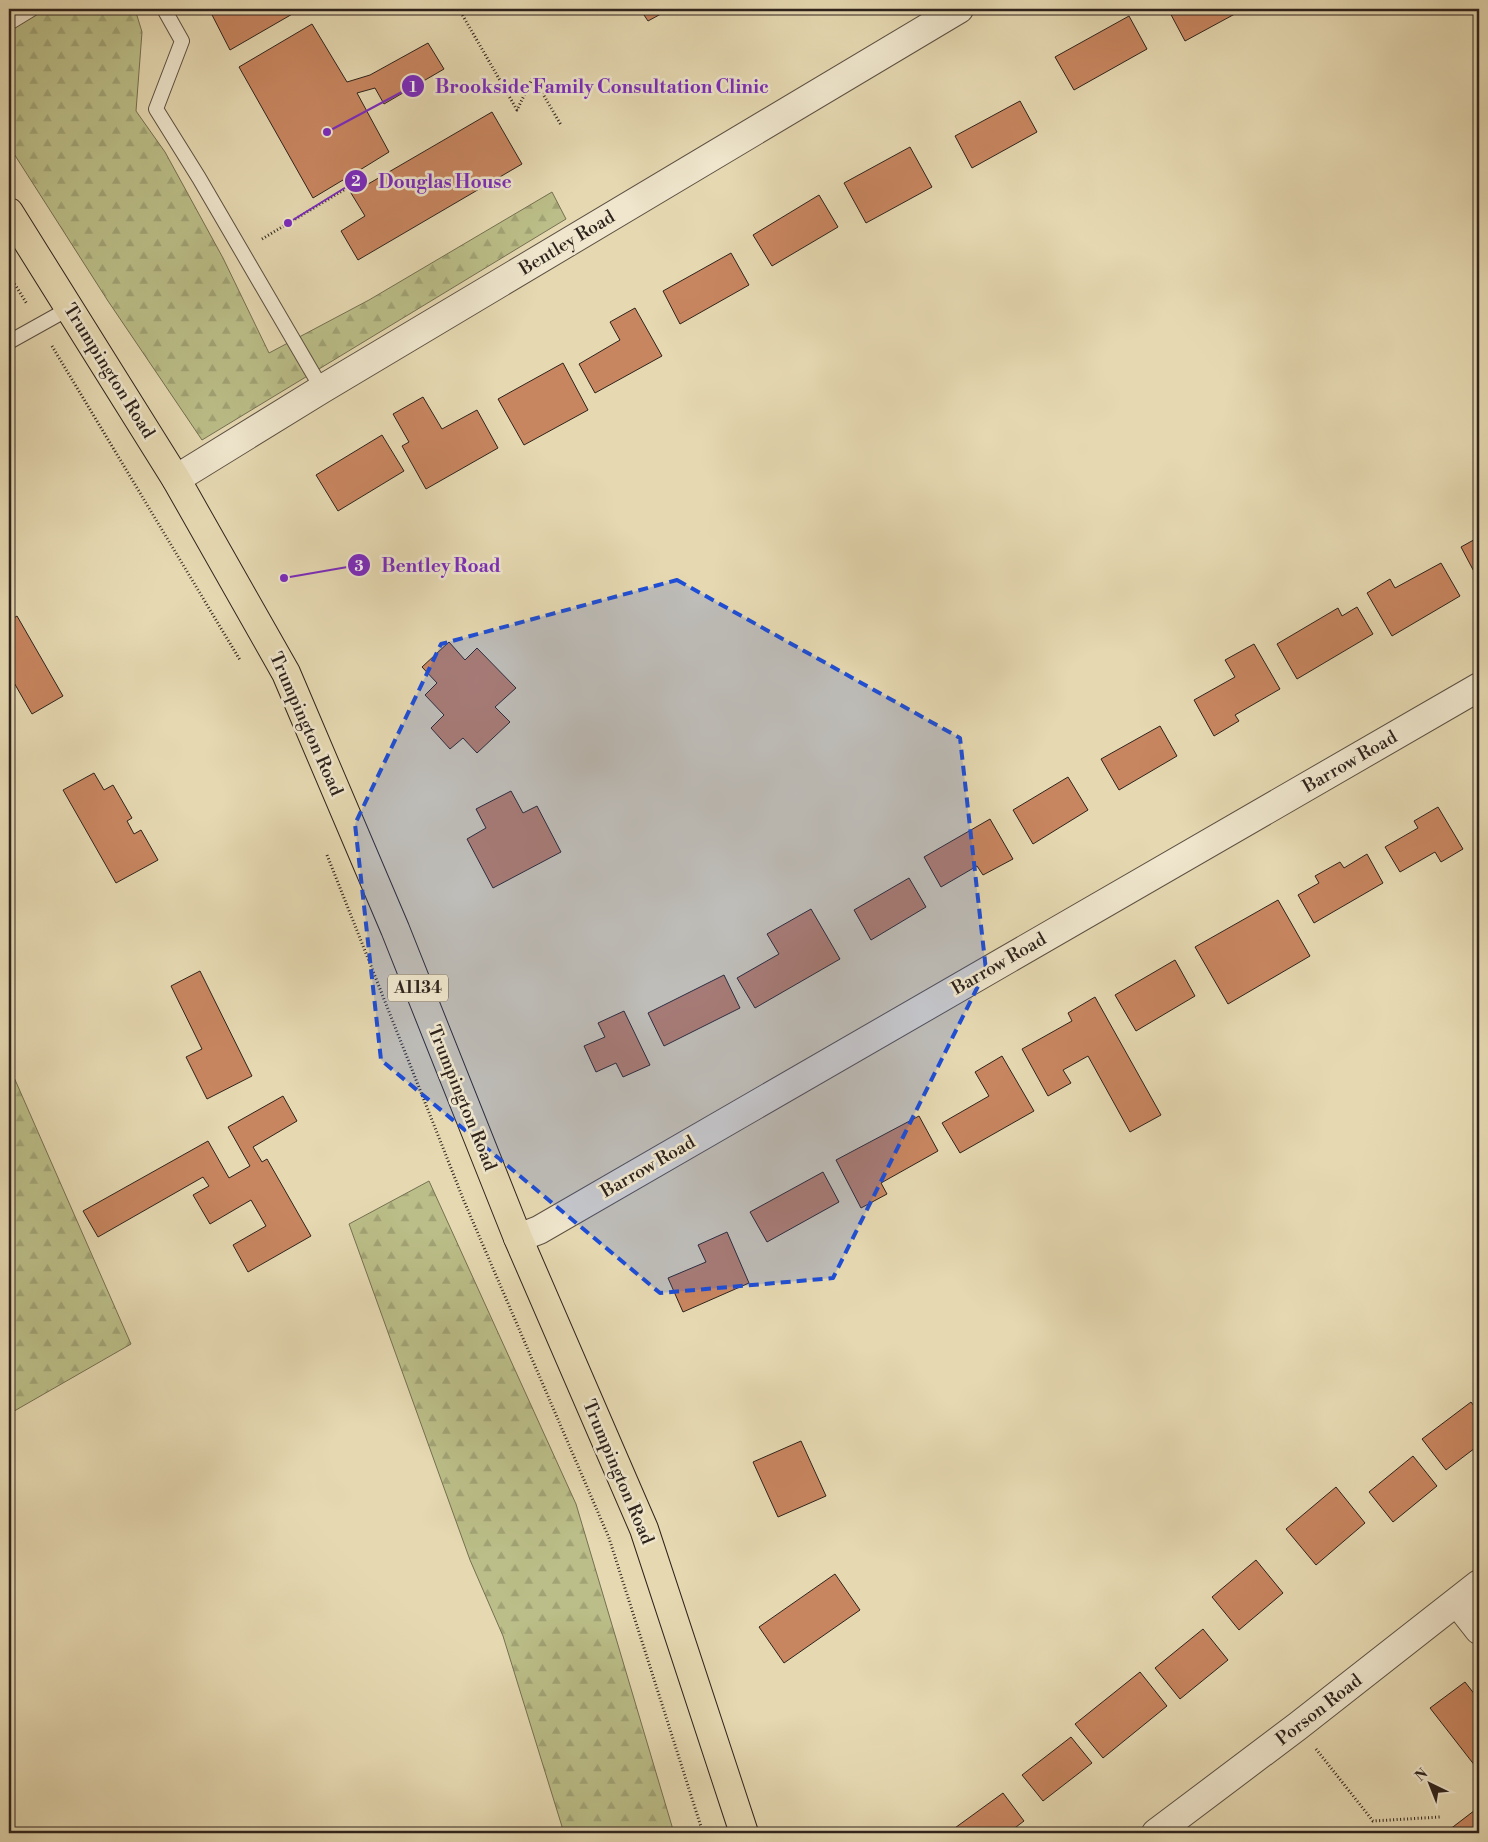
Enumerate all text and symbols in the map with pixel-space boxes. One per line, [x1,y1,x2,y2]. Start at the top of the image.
callout: Brookside Family Consultation Clinic [400,69,779,103]
text: Brookside Family Consultation Clinic [435,75,769,99]
text: 1 [409,78,417,97]
callout: Douglas House [343,164,521,198]
text: Douglas House [378,170,512,194]
text: 2 [351,172,361,191]
street label: Bentley Road [514,205,620,281]
street label: Trumpington Road [58,299,160,443]
callout: Bentley Road [347,548,511,582]
text: Bentley Road [381,554,501,578]
text: 3 [354,557,364,576]
street label: Trumpington Road [264,649,348,800]
street label: Barrow Road [1298,725,1402,799]
street label: Barrow Road [947,927,1051,1001]
road number: A1134 [388,974,448,1001]
street label: Trumpington Road [422,1022,502,1175]
street label: Barrow Road [596,1130,700,1204]
street label: Trumpington Road [577,1396,659,1549]
street label: Porson Road [1271,1669,1367,1751]
north arrow [1406,1760,1456,1810]
text: N [1412,1765,1432,1786]

